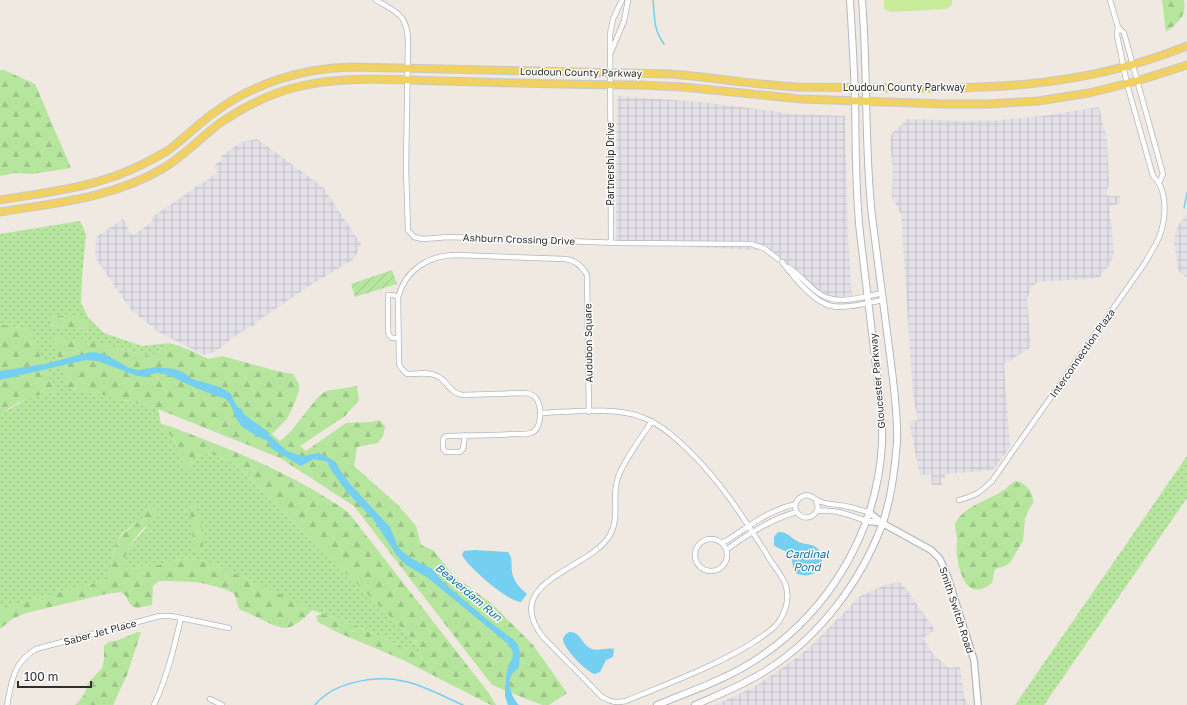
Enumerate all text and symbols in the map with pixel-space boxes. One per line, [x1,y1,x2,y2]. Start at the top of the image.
street label: Loudoun County Parkway [520,65,643,79]
street label: Loudoun County Parkway [843,81,966,93]
street label: Partnership Drive [604,122,616,206]
street label: Ashburn Crossing Drive [463,231,576,247]
street label: Audubon Square [581,303,595,383]
street label: Interconnection Plaza [1047,306,1117,400]
street label: Gloucester Parkway [867,332,887,429]
water label: Cardinal Pond [785,547,830,573]
water label: Beaverdam Run [433,561,506,624]
street label: Smith Switch Road [937,565,977,655]
street label: Saber Jet Place [62,616,138,647]
scale bar [18,663,91,689]
text: 100 m [24,669,58,684]

